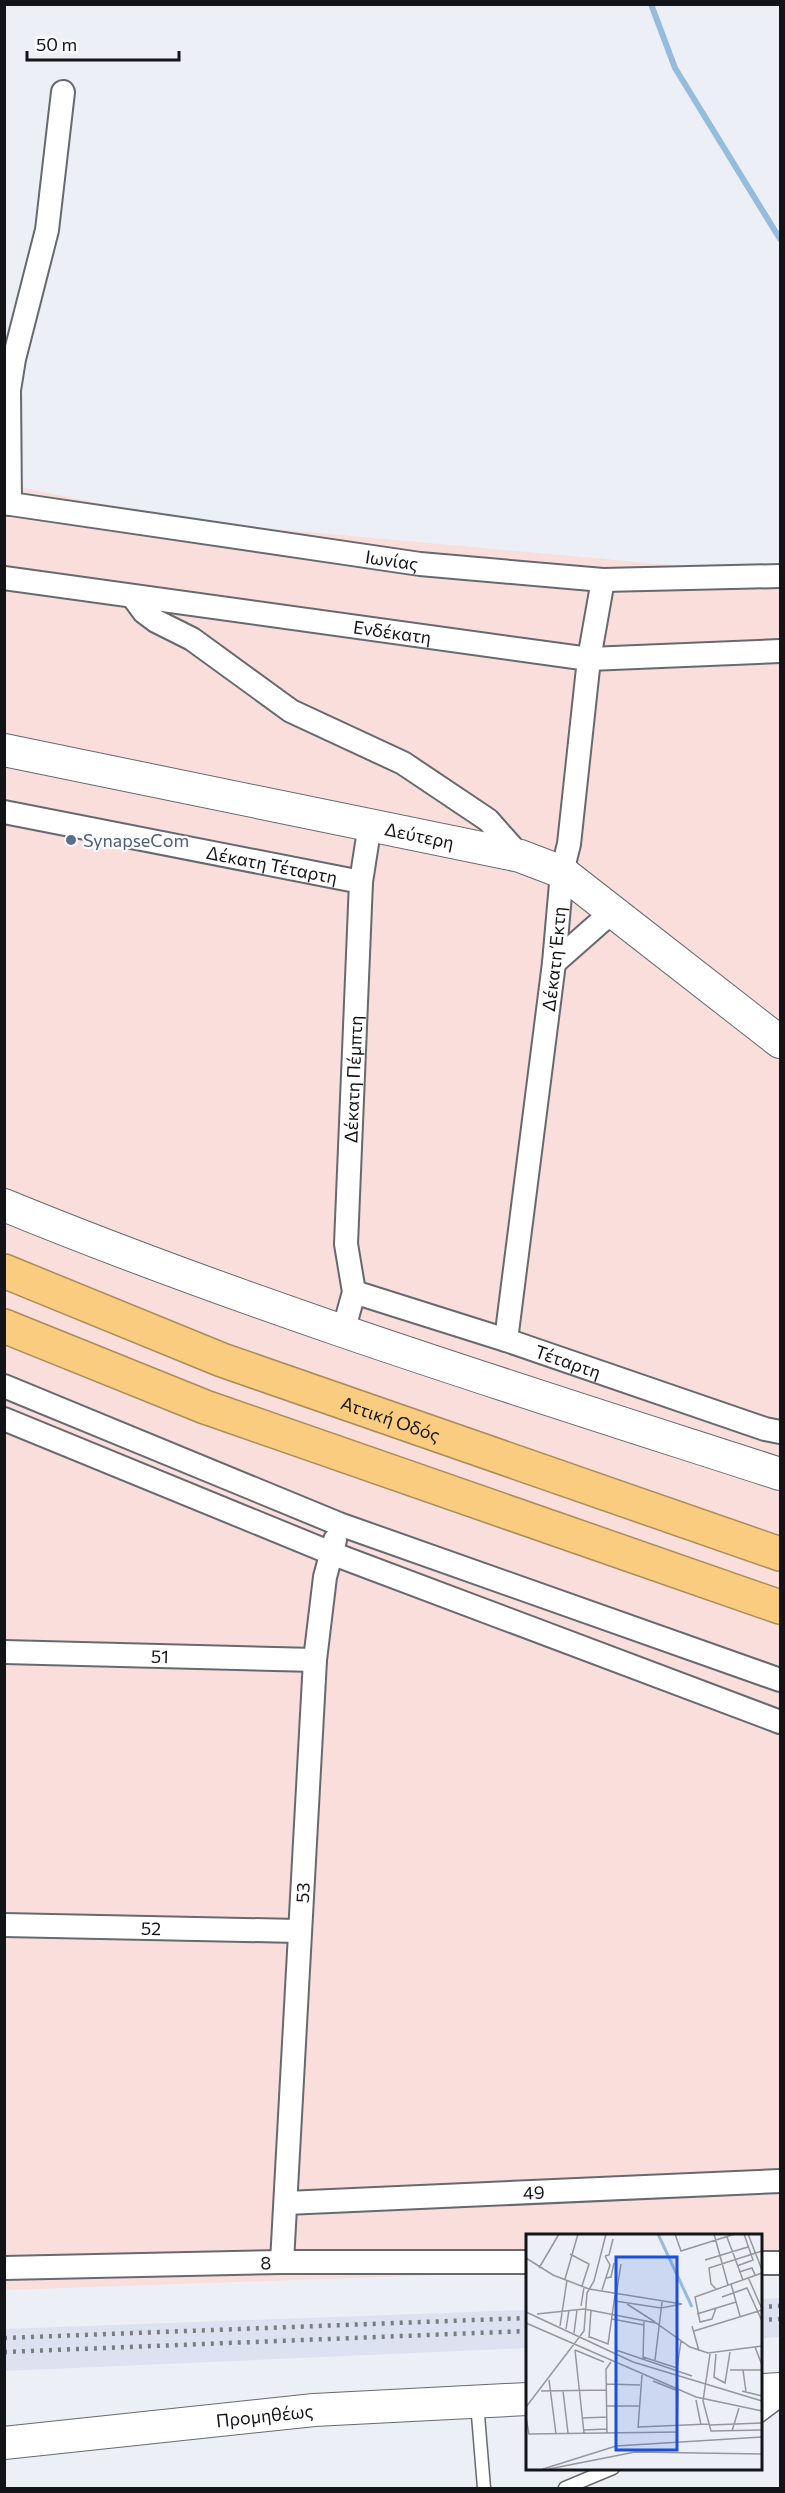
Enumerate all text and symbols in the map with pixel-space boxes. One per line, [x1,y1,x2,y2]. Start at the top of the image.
scale bar [27,24,178,62]
text: 50 m [36,33,77,55]
street label: Ιωνίας [364,545,420,575]
street label: Ενδέκατη [352,615,433,648]
street label: Δεύτερη [383,817,456,853]
place label: SynapseCom [83,829,189,851]
marker: SynapseCom [64,833,78,847]
street label: Δέκατη Τέταρτη [205,841,339,888]
street label: Δέκατη Έκτη [537,906,570,1013]
street label: Δέκατη Πέμπτη [339,1015,366,1144]
street label: Τέταρτη [532,1340,604,1383]
street label: Αττική Οδός [338,1391,443,1446]
street label: 51 [151,1645,169,1667]
street label: 53 [291,1882,314,1903]
street label: 52 [141,1917,161,1939]
street label: 49 [522,2180,545,2203]
inset map [526,2234,761,2469]
street label: 8 [260,2251,272,2273]
street label: Προμηθέως [215,2399,314,2431]

